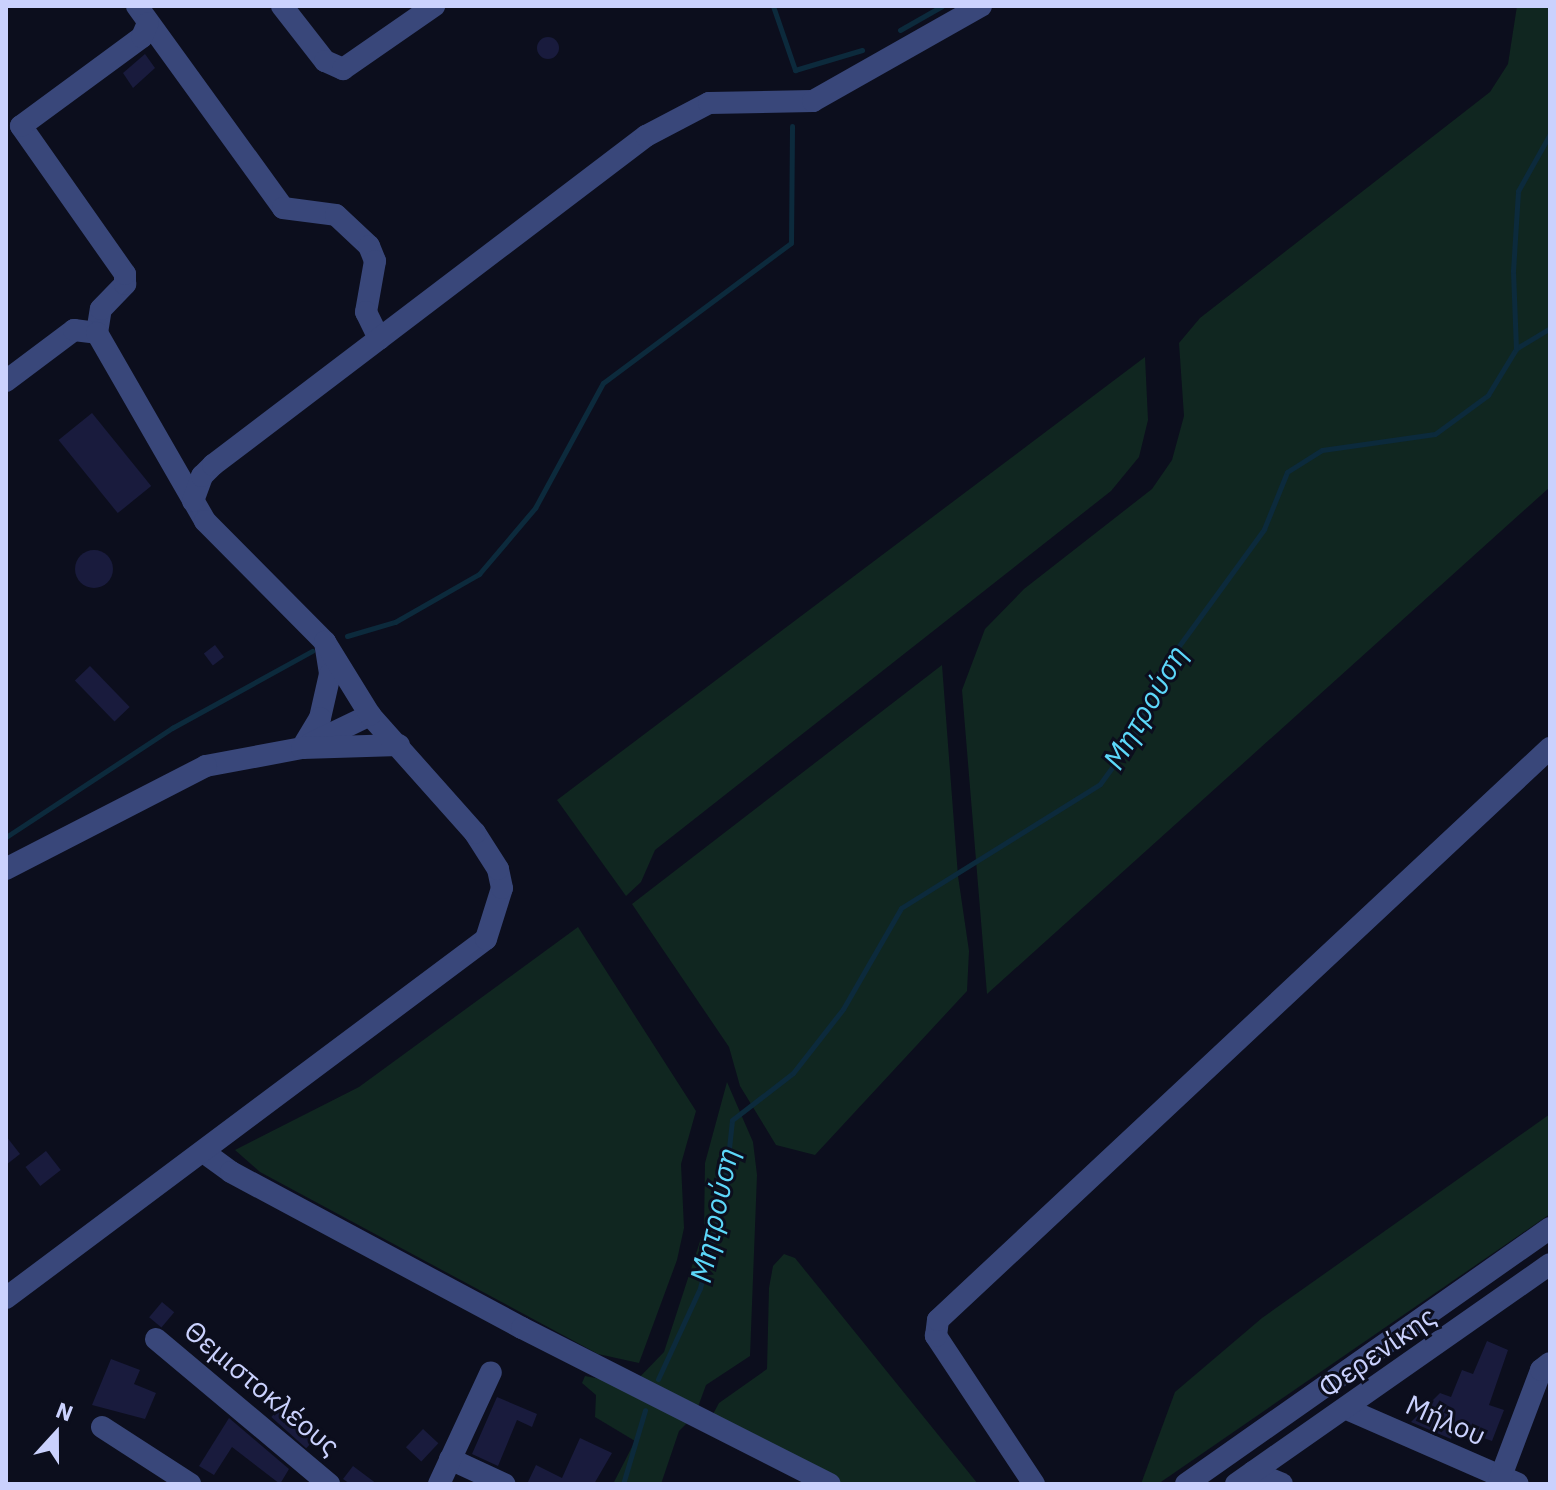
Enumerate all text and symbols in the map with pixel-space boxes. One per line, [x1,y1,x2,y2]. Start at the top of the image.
water label: Μητρούση [1095,639,1195,775]
water label: Μητρούση [682,1144,746,1286]
street label: Φερενίκης [1312,1299,1442,1405]
street label: Θεμιστοκλέους [178,1313,346,1463]
street label: Μήλου [1401,1388,1491,1452]
north arrow [16,1394,96,1474]
text: N [52,1395,77,1428]

